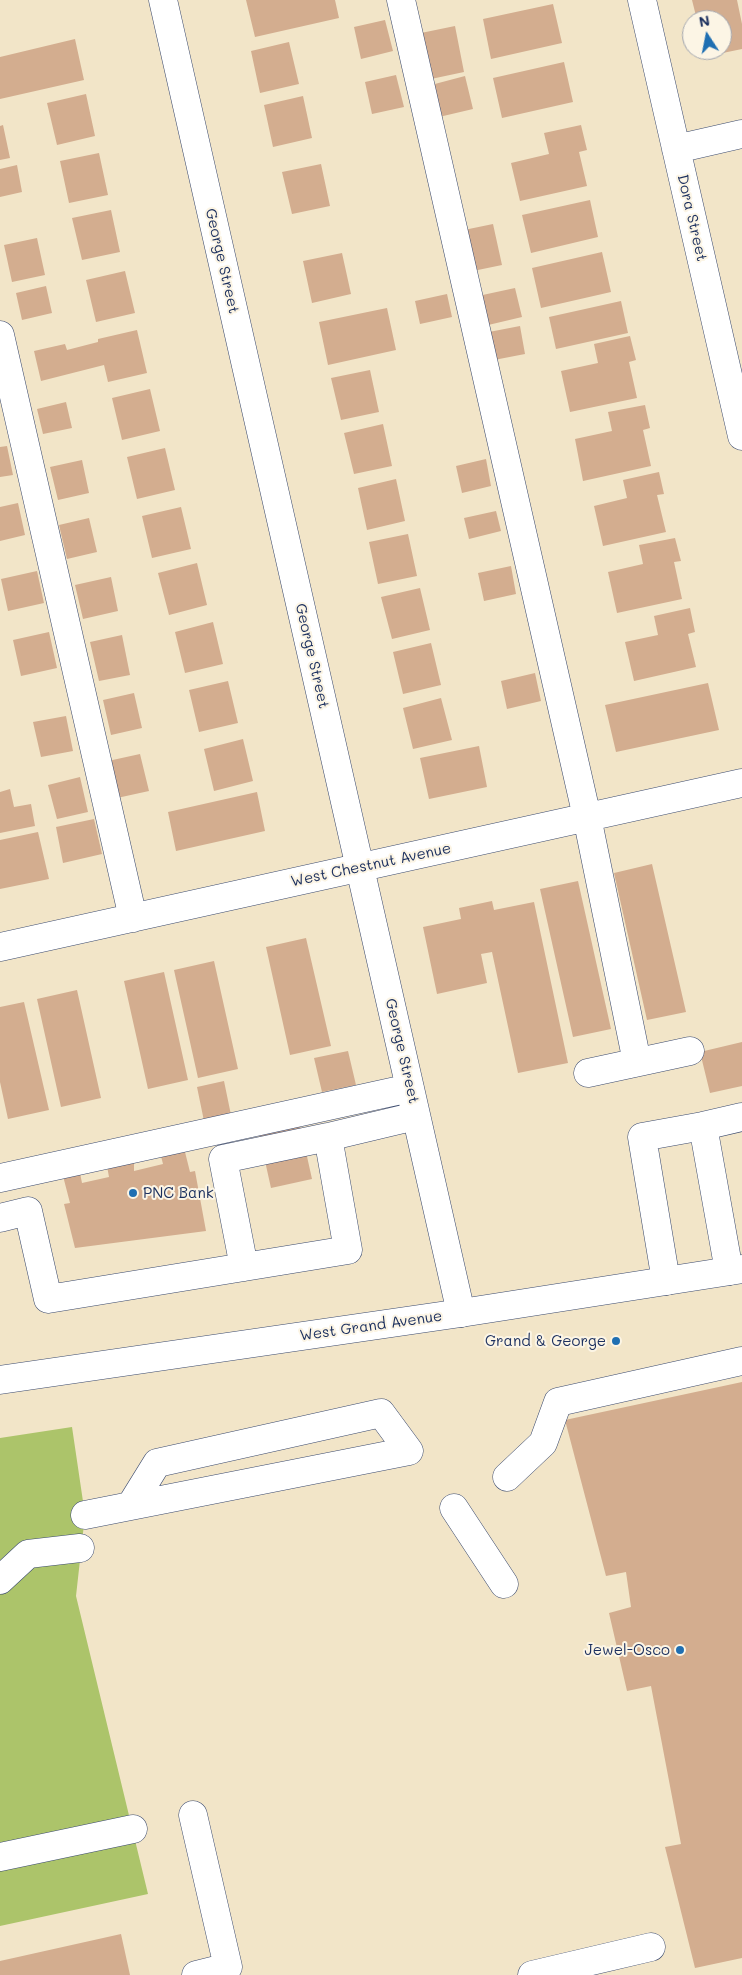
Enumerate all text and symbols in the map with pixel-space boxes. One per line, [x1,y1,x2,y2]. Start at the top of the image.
north arrow [682,10,732,60]
text: N [697,10,711,31]
street label: Dora Street [673,173,711,263]
street label: George Street [201,207,243,315]
street label: George Street [291,602,333,710]
street label: West Chestnut Avenue [289,839,453,891]
street label: George Street [381,997,423,1105]
place label: PNC Bank [143,1184,214,1202]
marker: PNC Bank [127,1187,139,1199]
street label: West Grand Avenue [299,1307,443,1345]
place label: Grand & George [485,1332,606,1350]
marker: Grand & George [610,1335,622,1347]
place label: Jewel-Osco [585,1641,670,1659]
marker: Jewel-Osco [674,1644,686,1656]

